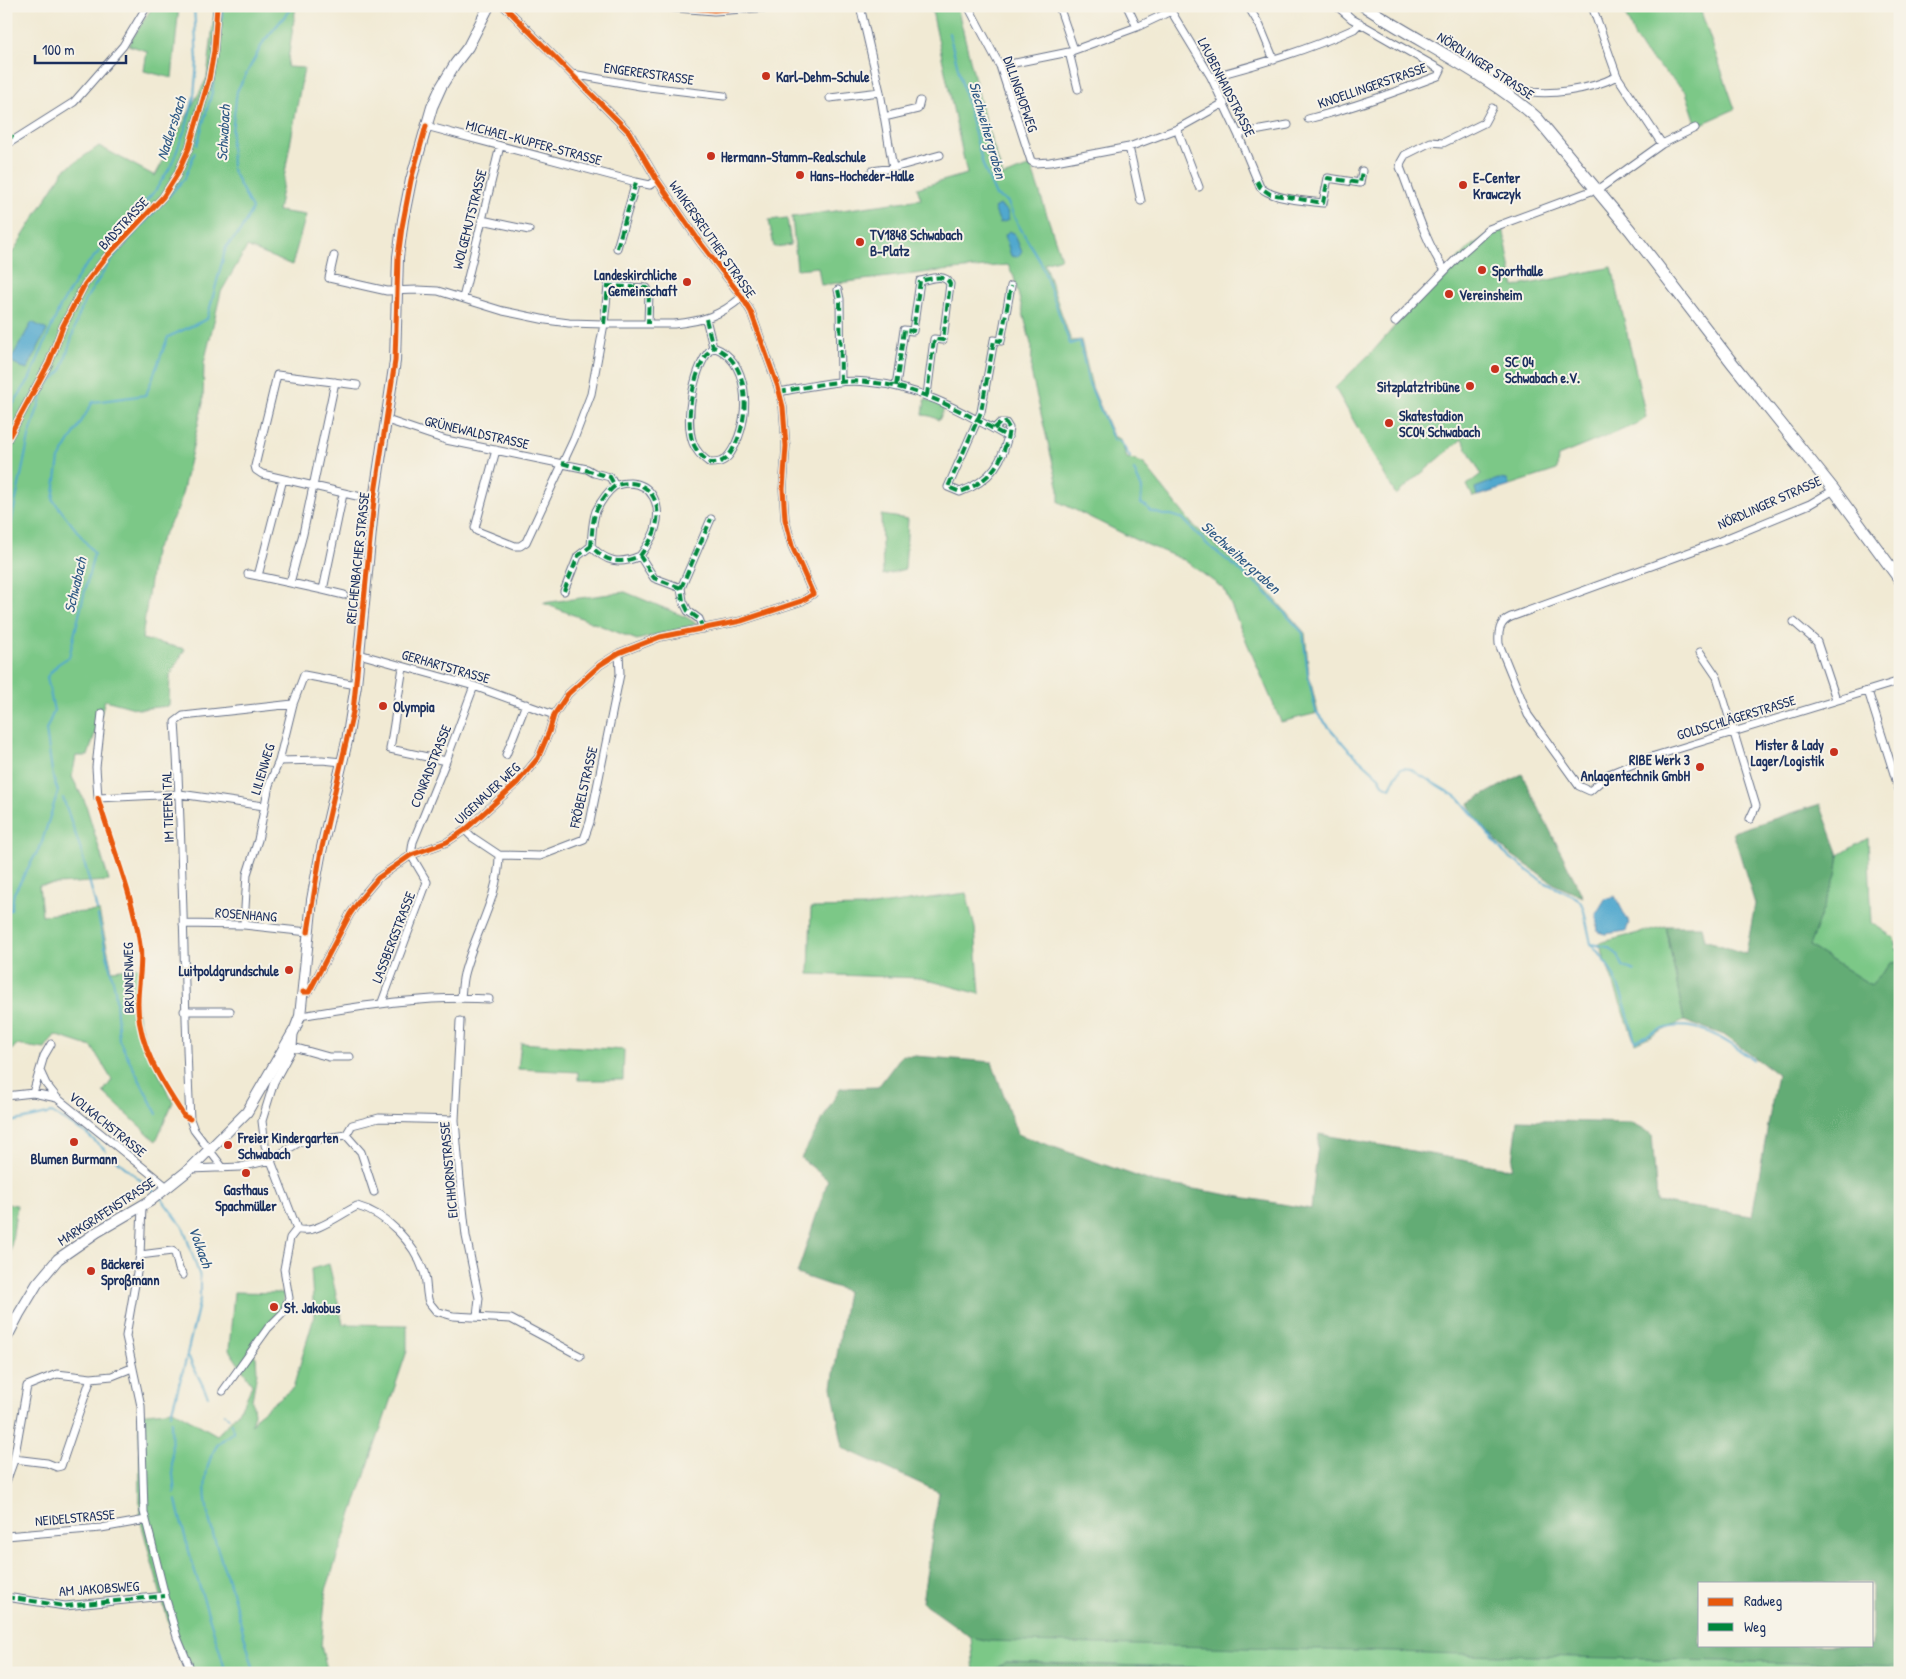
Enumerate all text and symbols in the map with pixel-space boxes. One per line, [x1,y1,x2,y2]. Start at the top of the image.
street label: NÖRDLINGER STRASSE [1434,27,1538,103]
scale bar [35,32,126,64]
street label: LAUBENHAIDSTRASSE [1194,34,1260,140]
text: 100 m [42,39,75,60]
street label: DILLINGHOFWEG [999,54,1043,135]
street label: ENGERERSTRASSE [603,57,695,89]
street label: KNOELLINGERSTRASSE [1315,57,1429,113]
place label: Karl-Dehm-Schule [776,67,870,86]
marker: Karl-Dehm-Schule [760,70,772,82]
water label: Siechweihergraben [964,79,1012,182]
water label: Nadlersbach [151,92,192,162]
water label: Schwabach [211,103,235,162]
street label: MICHAEL-KUPFER-STRASSE [464,115,604,169]
place label: Hermann-Stamm-Realschule [721,147,866,166]
marker: Hermann-Stamm-Realschule [705,150,717,162]
place label: Hans-Hocheder-Halle [810,166,915,185]
street label: WOLGEMUTSTRASSE [447,167,491,271]
place label: E-Center Krawczyk [1473,168,1521,205]
marker: Hans-Hocheder-Halle [794,169,806,181]
street label: WAIKERSREUTHER STRASSE [665,176,761,302]
marker: E-Center Krawczyk [1457,179,1469,191]
street label: BADSTRASSE [94,192,152,254]
place label: TV1848 Schwabach B-Platz [869,225,962,260]
marker: TV1848 Schwabach B-Platz [854,236,866,248]
place label: Sporthalle [1492,261,1544,282]
marker: Sporthalle [1476,264,1488,276]
place label: Landeskirchliche Gemeinschaft [594,265,678,300]
marker: Landeskirchliche Gemeinschaft [681,276,693,288]
place label: Vereinsheim [1459,285,1523,304]
marker: Vereinsheim [1443,288,1455,300]
place label: SC 04 Schwabach e.V. [1505,352,1580,387]
marker: SC 04 Schwabach e.V. [1489,363,1501,375]
place label: Sitzplatztribüne [1377,377,1460,398]
marker: Sitzplatztribüne [1464,380,1476,392]
place label: Skatestadion SC04 Schwabach [1399,406,1480,441]
street label: GRÜNEWALDSTRASSE [423,411,531,453]
marker: Skatestadion SC04 Schwabach [1383,417,1395,429]
street label: NÖRDLINGER STRASSE [1714,471,1824,533]
street label: REICHENBACHER STRASSE [341,491,373,625]
water label: Siechweihergraben [1197,516,1286,599]
water label: Schwabach [58,554,92,615]
street label: GERHARTSTRASSE [400,644,492,688]
street label: GOLDSCHLÄGERSTRASSE [1674,690,1798,744]
place label: Olympia [393,697,435,718]
marker: Olympia [377,700,389,712]
street label: CONRADSTRASSE [405,722,455,810]
place label: Mister & Lady Lager/Logistik [1751,735,1824,772]
street label: LILIENWEG [245,741,279,797]
street label: FRÖBELSTRASSE [564,744,602,831]
marker: Mister & Lady Lager/Logistik [1828,746,1840,758]
place label: RIBE Werk 3 Anlagentechnik GmbH [1581,750,1691,787]
street label: UIGENAUER WEG [450,758,524,828]
marker: RIBE Werk 3 Anlagentechnik GmbH [1694,761,1706,773]
street label: IM TIEFEN TAL [156,771,178,843]
street label: LASSBERGSTRASSE [367,889,419,985]
street label: ROSENHANG [215,902,278,926]
street label: BRUNNENWEG [118,942,138,1014]
place label: Luitpoldgrundschule [179,961,279,982]
marker: Luitpoldgrundschule [283,964,295,976]
street label: VOLKACHSTRASSE [65,1087,151,1161]
street label: EICHHORNSTRASSE [434,1121,462,1219]
place label: Freier Kindergarten Schwabach [237,1128,339,1163]
marker: Blumen Burmann [68,1136,80,1148]
marker: Freier Kindergarten Schwabach [222,1139,234,1151]
place label: Blumen Burmann [31,1149,117,1168]
marker: Gasthaus Spachmüller [240,1167,252,1179]
street label: MARKGRAFENSTRASSE [54,1172,158,1250]
place label: Gasthaus Spachmüller [215,1180,277,1217]
water label: Volkach [184,1223,219,1272]
place label: Bäckerei Sproßmann [101,1254,160,1291]
marker: Bäckerei Sproßmann [85,1265,97,1277]
place label: St. Jakobus [284,1298,341,1317]
marker: St. Jakobus [268,1301,280,1313]
street label: NEIDELSTRASSE [34,1504,116,1530]
street label: AM JAKOBSWEG [58,1576,140,1600]
legend [1698,1582,1874,1646]
text: Radweg [1744,1590,1782,1611]
text: Weg [1744,1616,1766,1637]

